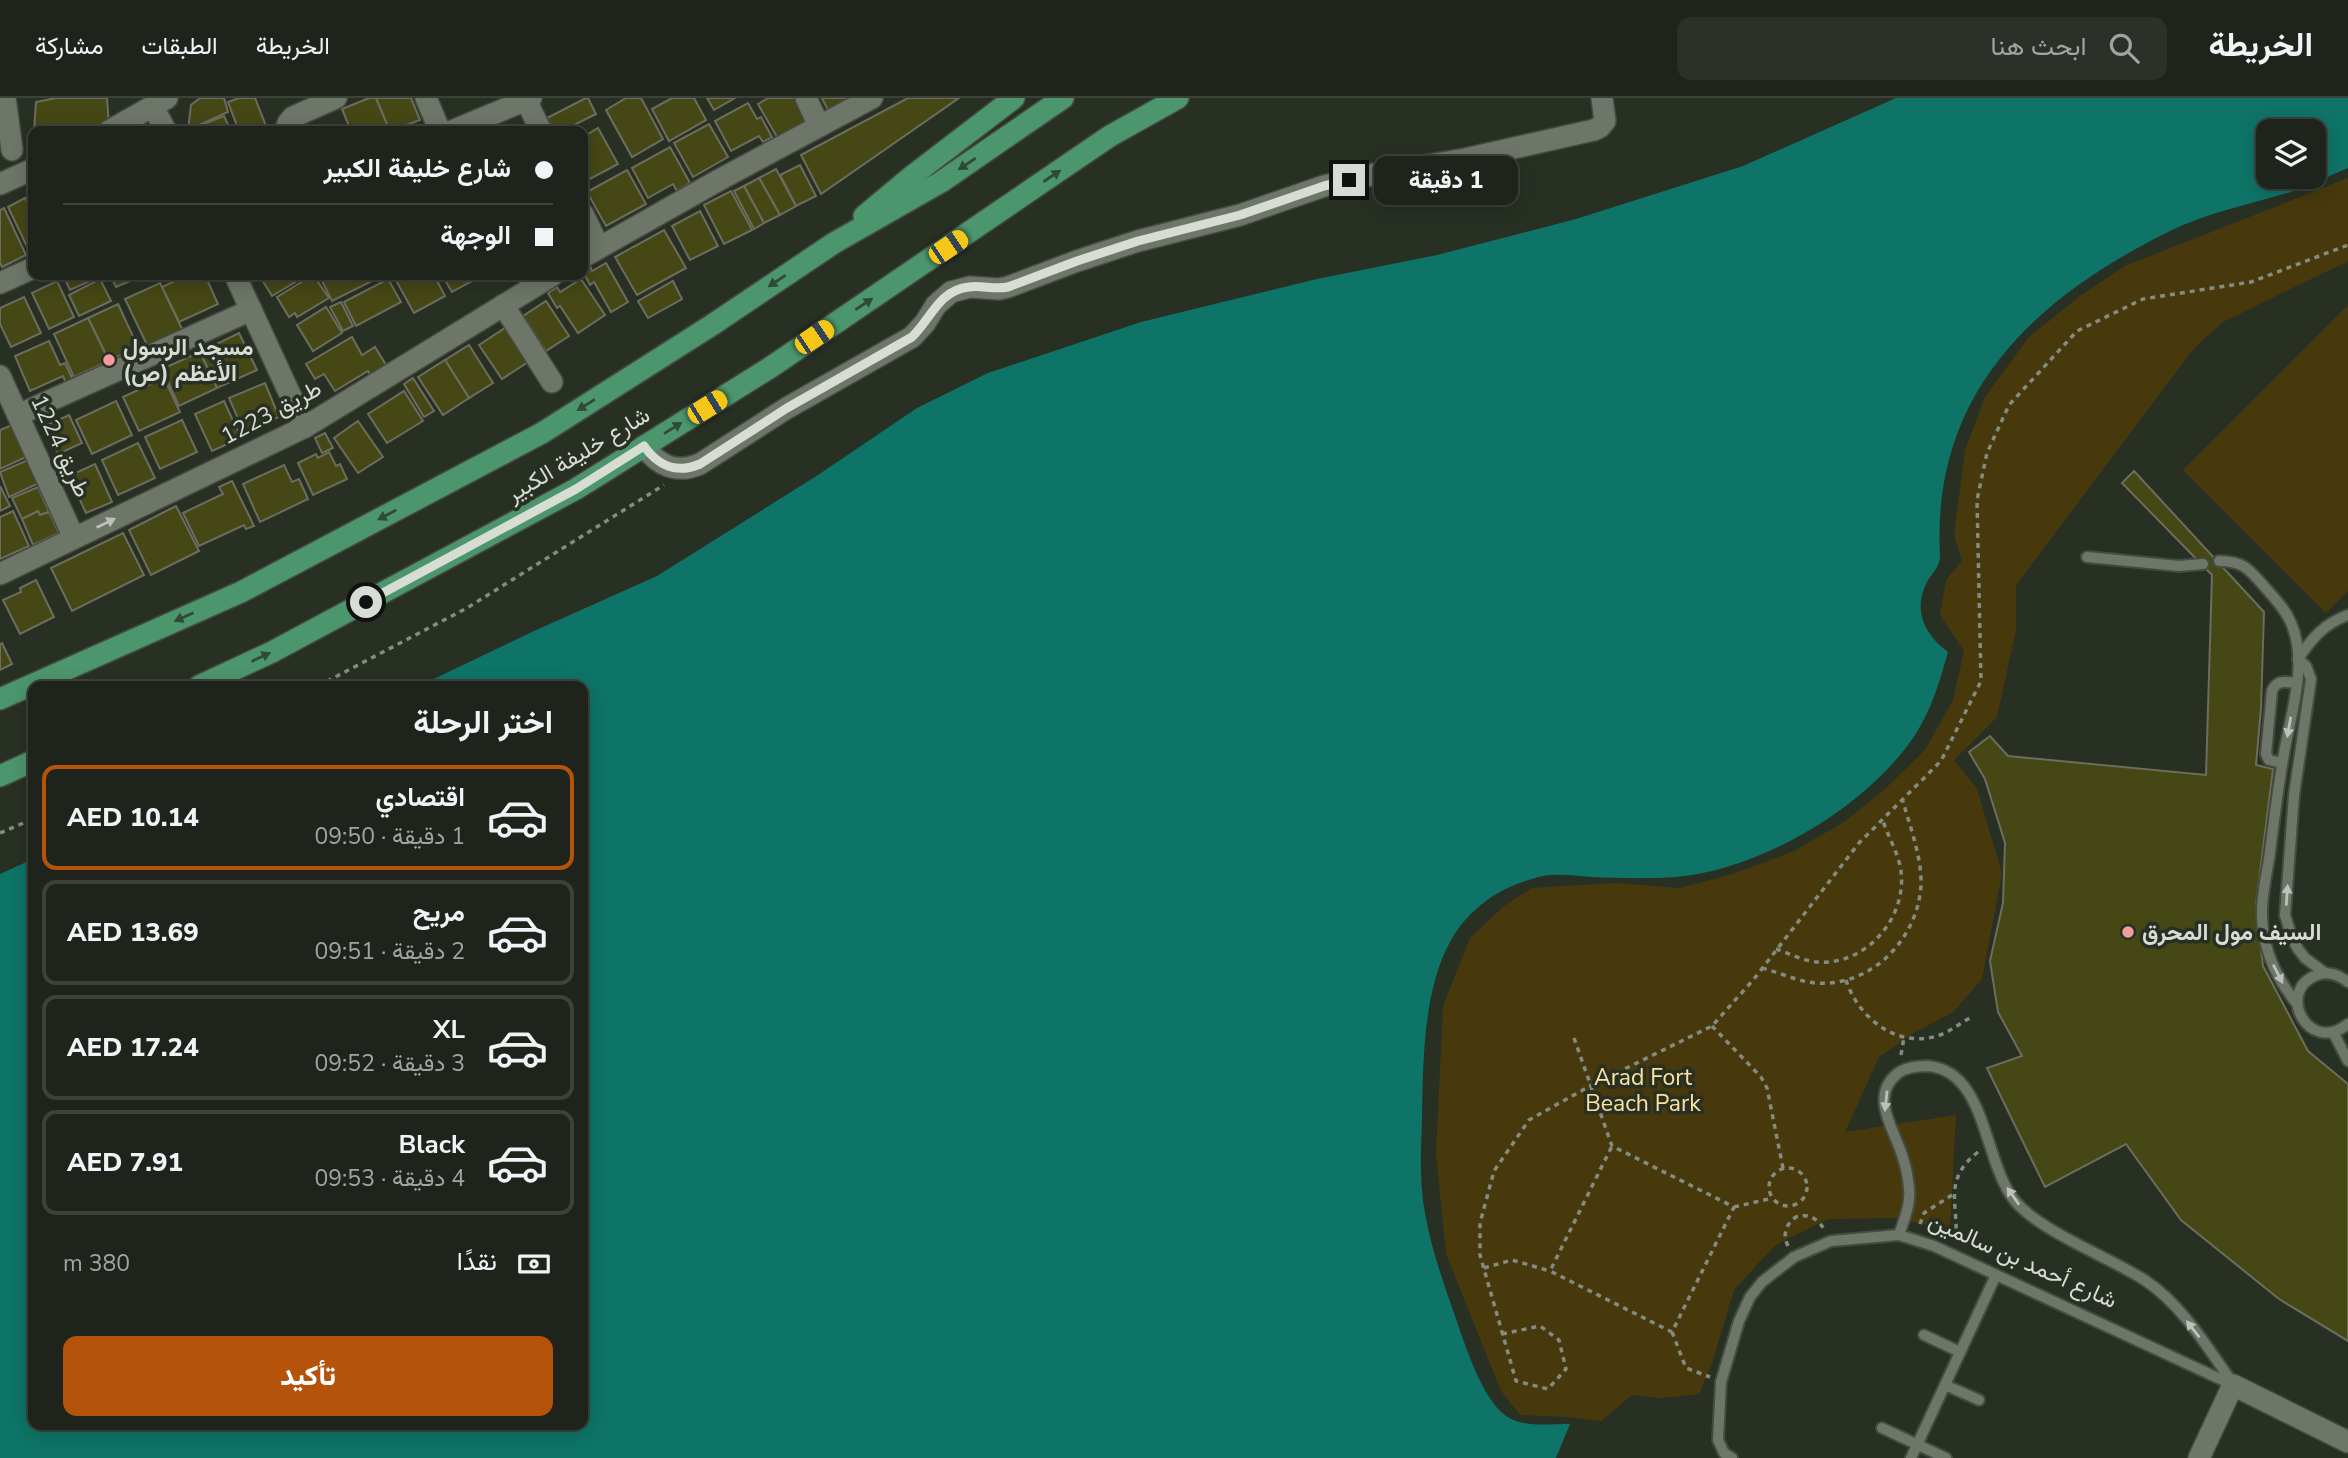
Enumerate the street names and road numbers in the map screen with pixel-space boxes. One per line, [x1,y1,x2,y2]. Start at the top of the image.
street label: طريق 1223 [215,373,327,452]
street label: طريق 1224 [23,390,98,503]
street label: شارع خليفة الكبير [500,399,656,510]
street label: شارع أحمد بن سالمين [1924,1205,2122,1316]

